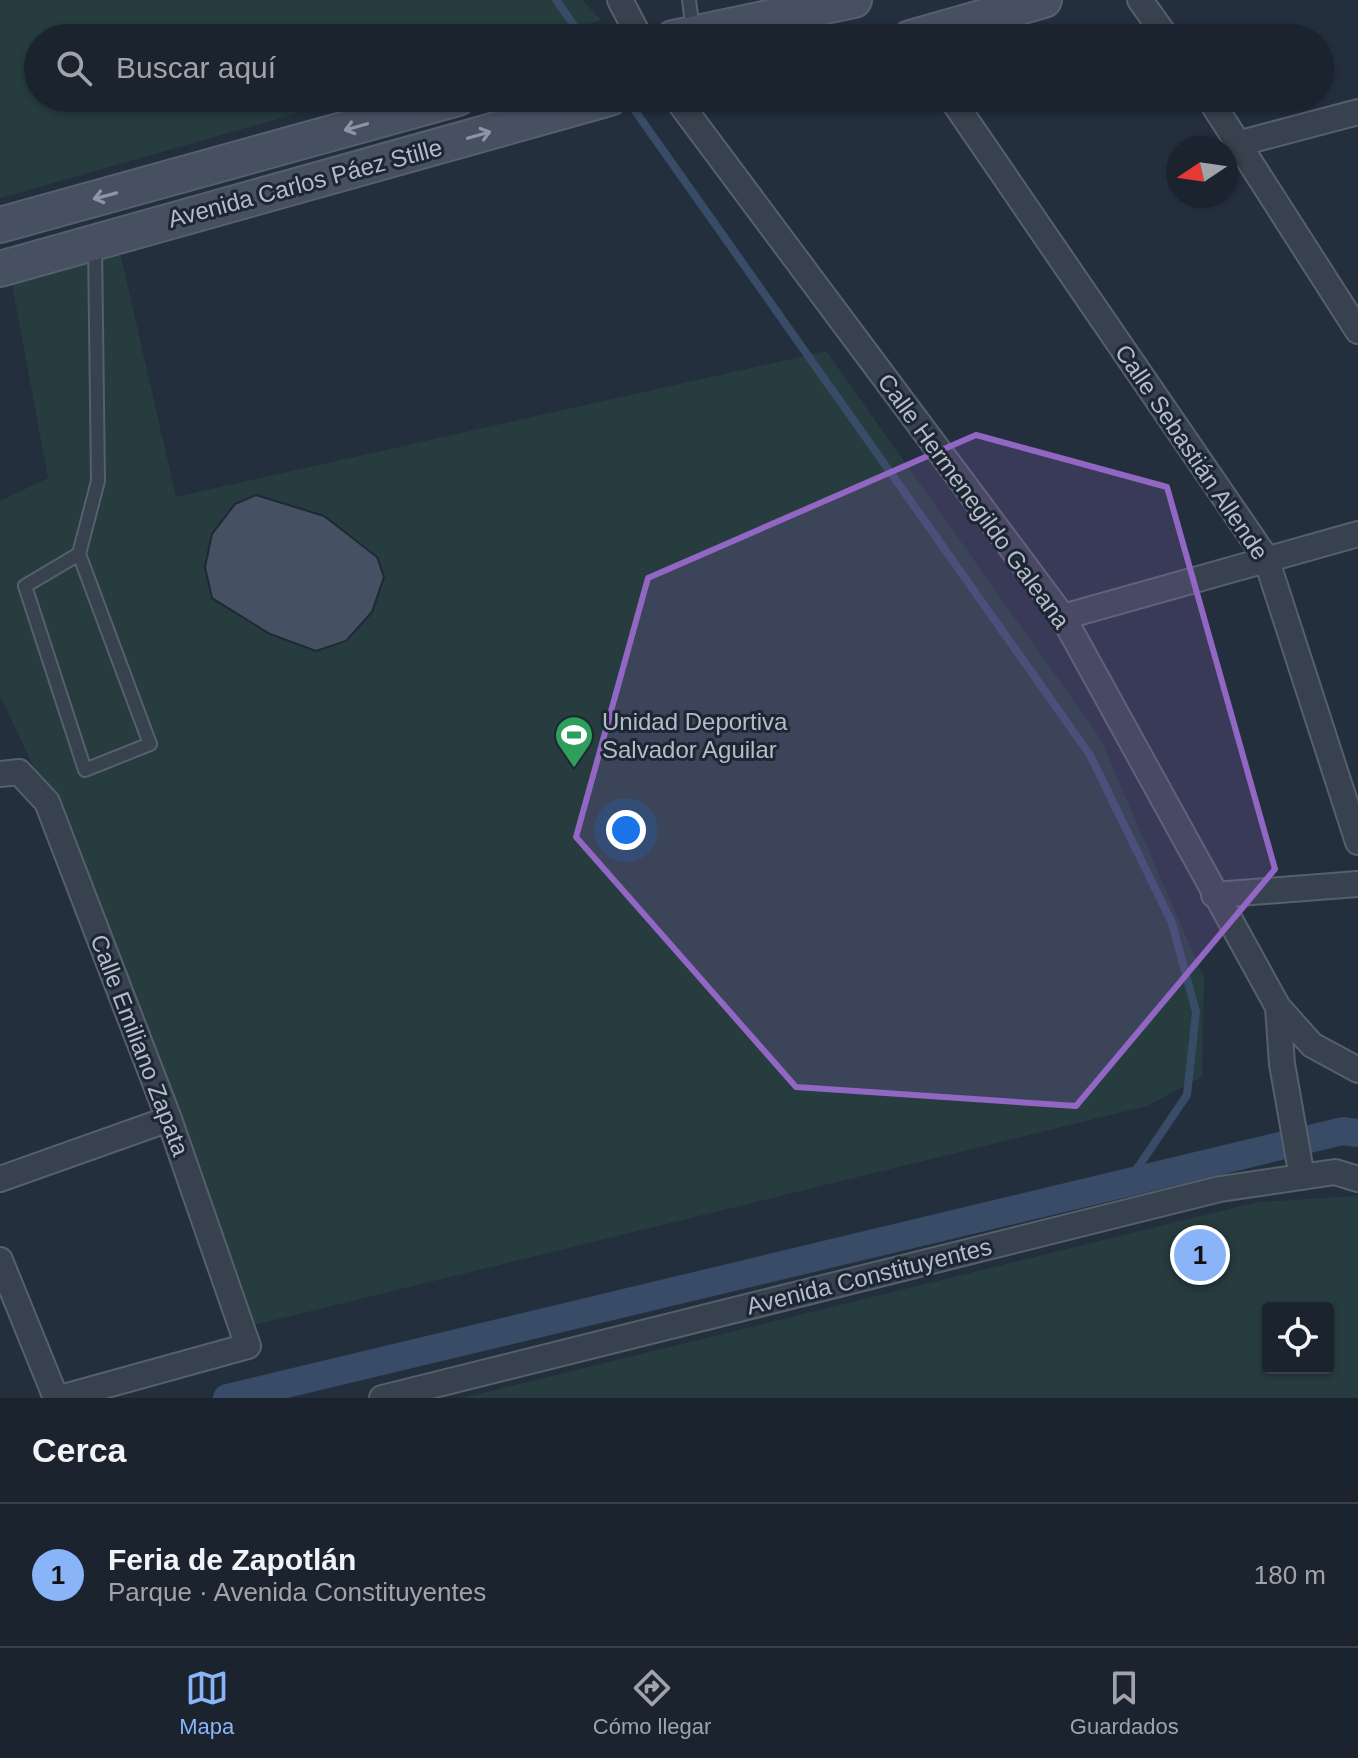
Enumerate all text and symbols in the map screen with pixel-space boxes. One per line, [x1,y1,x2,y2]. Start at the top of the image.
search box [24,24,1334,112]
icon: search [52,46,96,90]
text: Buscar aquí [116,51,276,84]
one-way arrow [343,120,369,135]
one-way arrow [466,126,492,141]
street label: Avenida Carlos Páez Stille [165,133,445,233]
north arrow [1166,136,1238,208]
one-way arrow [93,190,119,205]
street label: Calle Sebastián Allende [1110,339,1274,565]
street label: Calle Hermenegildo Galeana [873,368,1076,634]
place label: Unidad Deportiva Salvador Aguilar [602,708,788,763]
sports icon: Unidad Deportiva Salvador Aguilar [553,714,595,769]
your location [606,810,646,850]
street label: Calle Emiliano Zapata [85,931,195,1160]
pin: 1 [1174,1225,1226,1285]
street label: Avenida Constituyentes [744,1232,994,1320]
map controls [1262,1302,1334,1374]
button: locate [1262,1302,1334,1374]
text: Cerca [32,1431,127,1469]
text: Feria de Zapotlán [108,1543,356,1576]
text: 1 [51,1560,65,1590]
text: 180 m [1254,1560,1326,1590]
text: Parque · Avenida Constituyentes [108,1577,486,1607]
tab: Mapa [179,1666,234,1740]
tab: Cómo llegar [593,1666,711,1740]
tab: Guardados [1070,1666,1179,1740]

